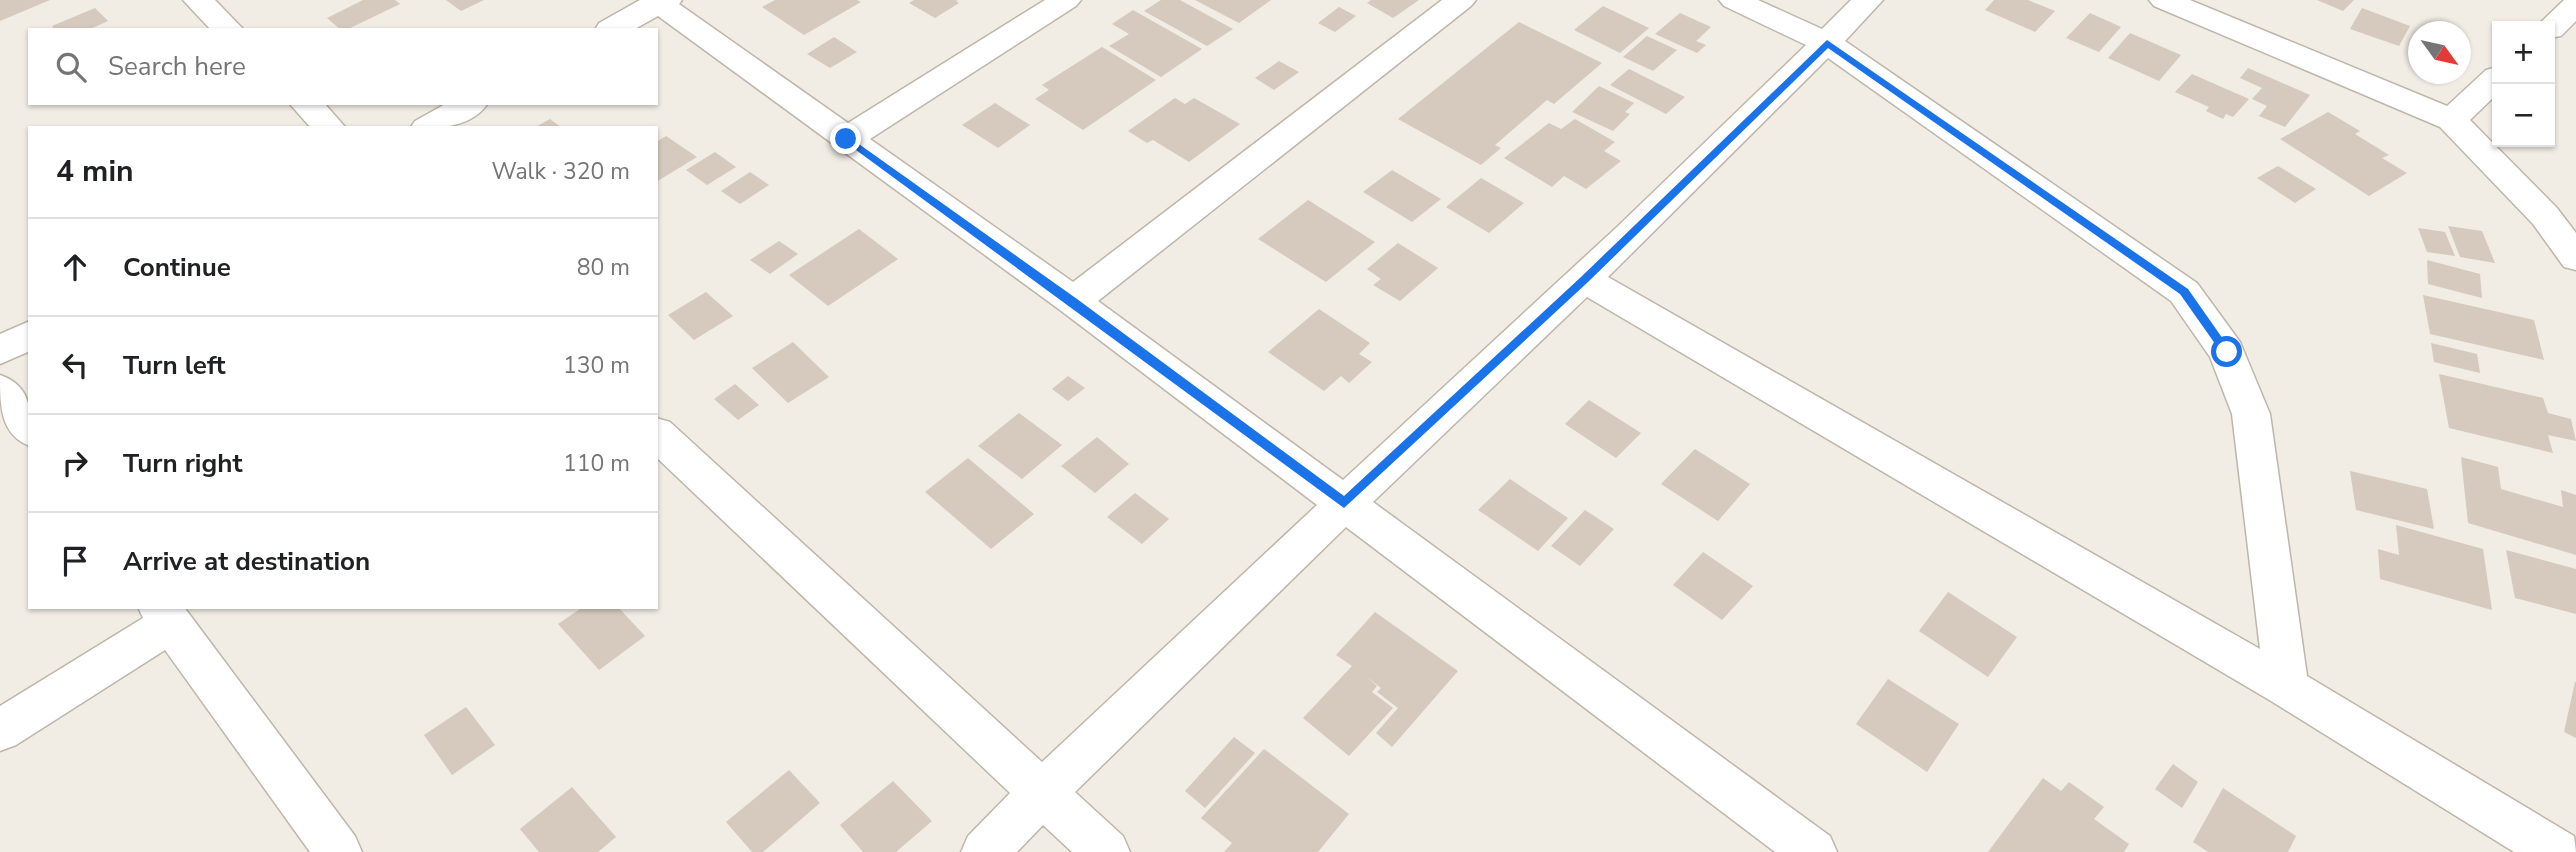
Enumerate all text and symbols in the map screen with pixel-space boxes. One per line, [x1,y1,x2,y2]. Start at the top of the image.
north arrow [2408,21,2471,84]
map controls [2492,21,2555,147]
button: + [2492,21,2555,84]
search box [28,28,658,105]
icon: search [52,48,90,86]
text: Search here [108,49,246,84]
button: − [2492,84,2555,147]
route end [830,123,861,154]
text: 4 min [56,151,134,192]
text: Walk · 320 m [491,156,630,187]
icon: ahead [56,248,94,286]
text: Continue [123,250,231,285]
text: 80 m [577,252,630,283]
route start [2211,336,2242,367]
icon: left [56,346,94,384]
text: Turn left [123,348,226,383]
text: 130 m [563,350,630,381]
icon: right [56,444,94,482]
text: Turn right [123,446,242,481]
text: 110 m [563,448,630,479]
icon: arrive [56,542,94,580]
text: Arrive at destination [123,544,370,579]

